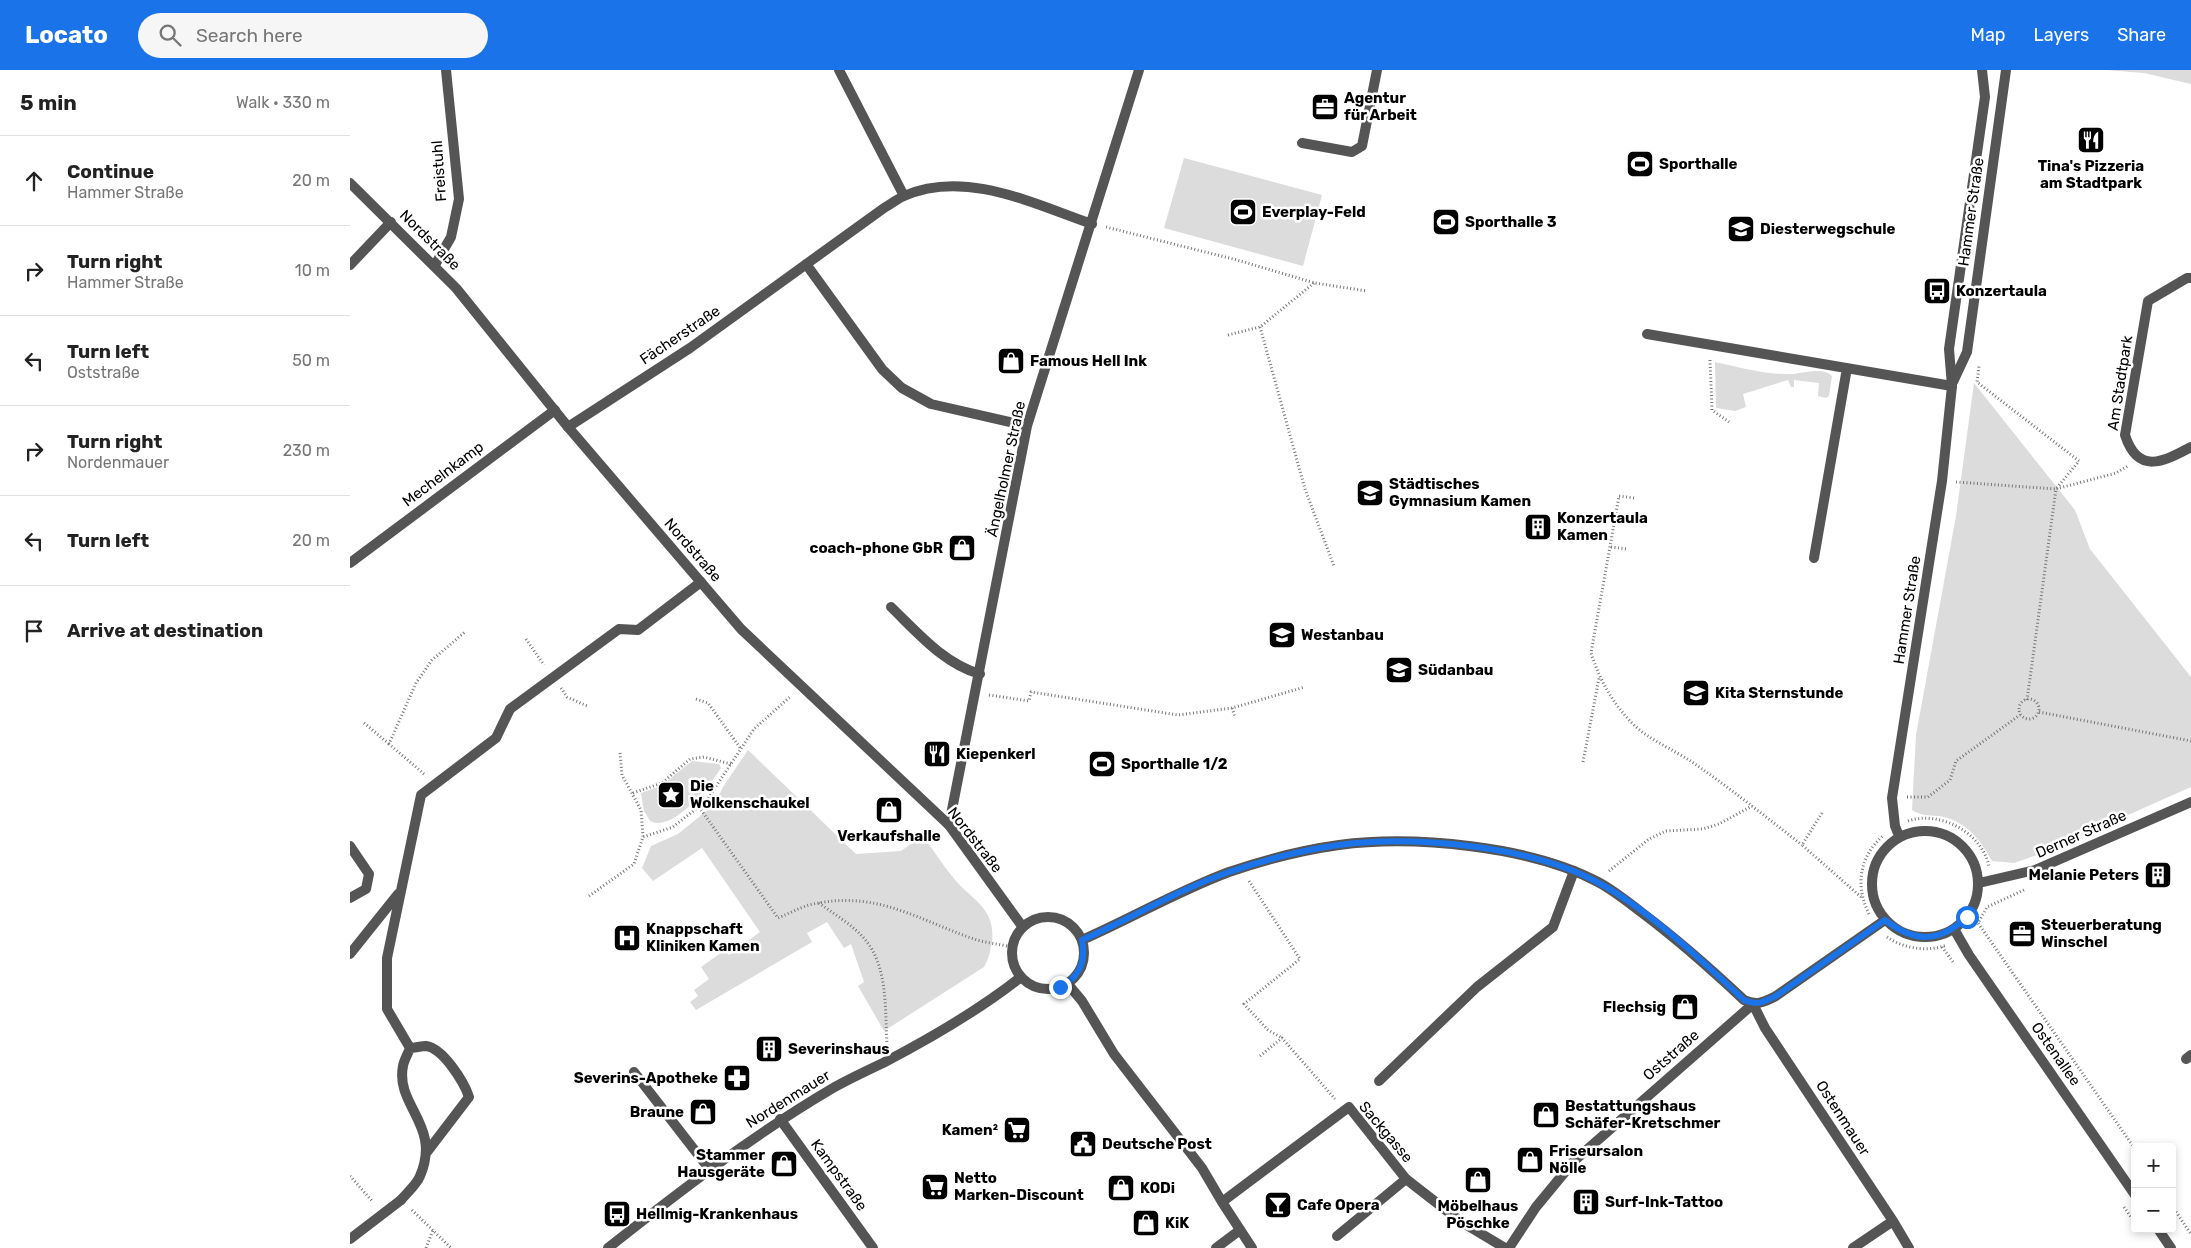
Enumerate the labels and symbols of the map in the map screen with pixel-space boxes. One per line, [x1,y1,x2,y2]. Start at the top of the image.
place label: Agentur für Arbeit [1344,89,1417,124]
office icon: Agentur für Arbeit [1310,92,1340,122]
restaurant icon: Tina's Pizzeria am Stadtpark [2076,125,2106,155]
street label: Freistuhl [428,140,450,202]
sports icon: Sporthalle [1625,149,1655,179]
place label: Sporthalle [1659,155,1738,173]
street label: Hammer Straße [1954,157,1988,267]
place label: Tina's Pizzeria am Stadtpark [2038,157,2144,192]
sports icon: Everplay-Feld [1228,197,1258,227]
place label: Everplay-Feld [1262,203,1366,221]
street label: Nordstraße [396,206,464,274]
sports icon: Sporthalle 3 [1431,207,1461,237]
place label: Sporthalle 3 [1465,213,1557,231]
school or university icon: Diesterwegschule [1726,214,1756,244]
place label: Diesterwegschule [1760,220,1895,238]
bus stop icon: Konzertaula [1922,276,1952,306]
place label: Konzertaula [1956,282,2047,300]
street label: Fächerstraße [637,302,723,368]
street label: Am Stadtpark [2104,334,2136,432]
shop icon: Famous Hell Ink [996,346,1026,376]
place label: Famous Hell Ink [1030,352,1147,370]
street label: Ängelholmer Straße [983,399,1029,539]
street label: Mechelnkamp [399,438,487,510]
place label: Städtisches Gymnasium Kamen [1389,475,1531,510]
school or university icon: Städtisches Gymnasium Kamen [1355,478,1385,508]
place label: Konzertaula Kamen [1557,509,1648,544]
building icon: Konzertaula Kamen [1523,512,1553,542]
street label: Nordstraße [661,515,725,585]
shop icon: coach-phone GbR [947,533,977,563]
place label: coach-phone GbR [810,539,943,557]
street label: Hammer Straße [1890,555,1924,665]
school or university icon: Westanbau [1267,620,1297,650]
place label: Westanbau [1301,626,1384,644]
school or university icon: Südanbau [1384,655,1414,685]
place label: Südanbau [1418,661,1493,679]
school or university icon: Kita Sternstunde [1681,678,1711,708]
place label: Kita Sternstunde [1715,684,1844,702]
restaurant icon: Kiepenkerl [922,739,952,769]
place label: Kiepenkerl [956,745,1036,763]
sports icon: Sporthalle 1/2 [1087,749,1117,779]
place label: Sporthalle 1/2 [1121,755,1228,773]
place label: Die Wolkenschaukel [690,777,810,812]
place icon: Die Wolkenschaukel [656,780,686,810]
shop icon: Verkaufshalle [874,795,904,825]
street label: Nordstraße [944,804,1006,876]
street label: Derner Straße [2033,806,2129,862]
place label: Verkaufshalle [837,827,941,845]
building icon: Melanie Peters [2143,860,2173,890]
place label: Melanie Peters [2029,866,2139,884]
route start [1956,906,1979,929]
place label: Steuerberatung Winschel [2041,916,2162,951]
office icon: Steuerberatung Winschel [2007,919,2037,949]
place label: Knappschaft Kliniken Kamen [646,920,760,955]
hospital icon: Knappschaft Kliniken Kamen [612,923,642,953]
route end [1049,976,1072,999]
shop icon: Flechsig [1670,992,1700,1022]
place label: Flechsig [1603,998,1666,1016]
street label: Ostenallee [2028,1019,2084,1089]
street label: Oststraße [1639,1026,1703,1084]
building icon: Severinshaus [754,1034,784,1064]
place label: Severinshaus [788,1040,890,1058]
pharmacy icon: Severins-Apotheke [722,1063,752,1093]
street label: Nordenmauer [743,1066,834,1132]
place label: Severins-Apotheke [574,1069,718,1087]
street label: Ostenmauer [1812,1077,1874,1159]
shop icon: Braune [688,1097,718,1127]
place label: Bestattungshaus Schäfer-Kretschmer [1565,1097,1721,1132]
street label: Sackgasse [1355,1098,1417,1166]
shop icon: Bestattungshaus Schäfer-Kretschmer [1531,1100,1561,1130]
place label: Braune [630,1103,684,1121]
supermarket icon: Kamen² [1002,1115,1032,1145]
place label: Kamen² [942,1121,998,1139]
public building icon: Deutsche Post [1068,1129,1098,1159]
place label: Deutsche Post [1102,1135,1212,1153]
street label: Kampstraße [807,1136,871,1214]
place label: Friseursalon Nölle [1549,1142,1643,1177]
shop icon: Friseursalon Nölle [1515,1145,1545,1175]
place label: Stammer Hausgeräte [677,1146,765,1181]
shop icon: Stammer Hausgeräte [769,1149,799,1179]
shop icon: Möbelhaus Pöschke [1463,1165,1493,1195]
place label: Netto Marken-Discount [954,1169,1084,1204]
supermarket icon: Netto Marken-Discount [920,1172,950,1202]
shop icon: KODi [1106,1173,1136,1203]
place label: KODi [1140,1179,1175,1197]
building icon: Surf-Ink-Tattoo [1571,1187,1601,1217]
bar icon: Cafe Opera [1263,1190,1293,1220]
place label: Surf-Ink-Tattoo [1605,1193,1723,1211]
place label: Cafe Opera [1297,1196,1380,1214]
place label: Möbelhaus Pöschke [1438,1197,1518,1232]
bus stop icon: Hellmig-Krankenhaus [602,1199,632,1229]
place label: Hellmig-Krankenhaus [636,1205,798,1223]
shop icon: KiK [1131,1208,1161,1238]
place label: KiK [1165,1214,1189,1232]

